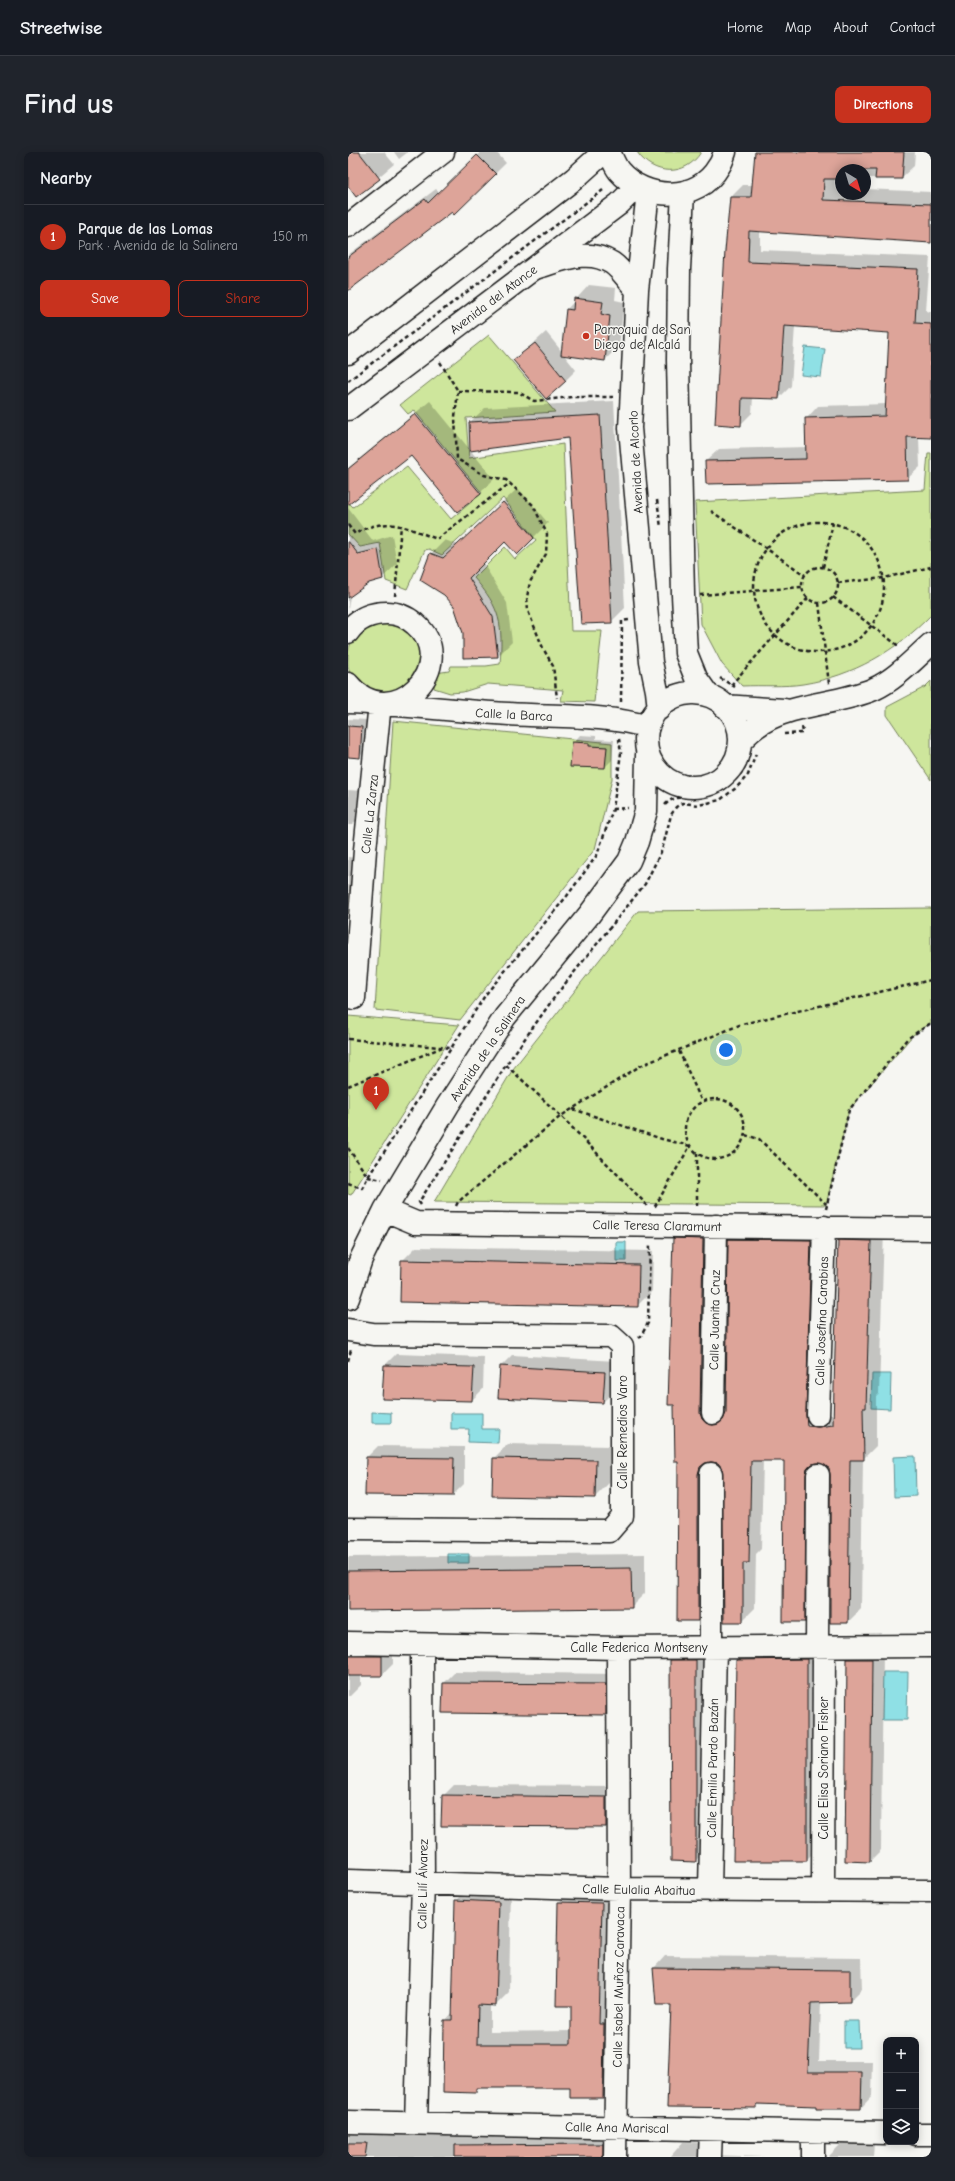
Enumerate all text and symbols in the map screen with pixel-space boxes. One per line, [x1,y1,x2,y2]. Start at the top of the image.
text: Streetwise [20,17,102,39]
text: Home [727,19,763,36]
text: Map [785,19,811,36]
text: About [833,19,868,36]
text: Contact [890,19,935,36]
button: Directions [835,86,931,123]
text: Find us [24,88,113,120]
north arrow [835,164,871,200]
text: Nearby [40,169,91,188]
text: Parque de las Lomas [78,220,213,238]
text: 1 [50,229,56,244]
text: 150 m [273,229,308,244]
text: Park · Avenida de la Salinera [78,238,238,253]
street label: Avenida del Atance [447,261,540,337]
button: Save [40,280,170,317]
button: Share [178,280,308,317]
place label: Parroquia de San Diego de Alcalá [594,322,691,352]
marker: Parroquia de San Diego de Alcalá [581,331,591,341]
street label: Avenida de Alcorlo [625,410,646,514]
street label: Calle la Barca [475,705,553,724]
street label: Calle La Zarza [358,773,381,855]
street label: Avenida de la Salinera [447,993,528,1104]
your location [716,1040,736,1060]
pin: 1 [363,1077,389,1110]
street label: Calle Teresa Claramunt [592,1217,723,1234]
street label: Calle Josefina Carabias [812,1256,831,1386]
street label: Calle Juanita Cruz [706,1269,723,1370]
street label: Calle Remedios Varo [615,1375,630,1489]
street label: Calle Federica Montseny [571,1640,708,1655]
street label: Calle Elisa Soriano Fisher [816,1696,831,1840]
street label: Calle Emilia Pardo Bazán [704,1698,721,1838]
street label: Calle Lilí Álvarez [413,1838,431,1929]
street label: Calle Eulalia Abaitua [582,1881,696,1898]
street label: Calle Isabel Muñoz Caravaca [610,1906,627,2068]
map controls [883,2037,919,2145]
button: + [883,2037,919,2073]
button: − [883,2073,919,2109]
button: layers [883,2109,919,2145]
street label: Calle Ana Mariscal [565,2119,669,2136]

